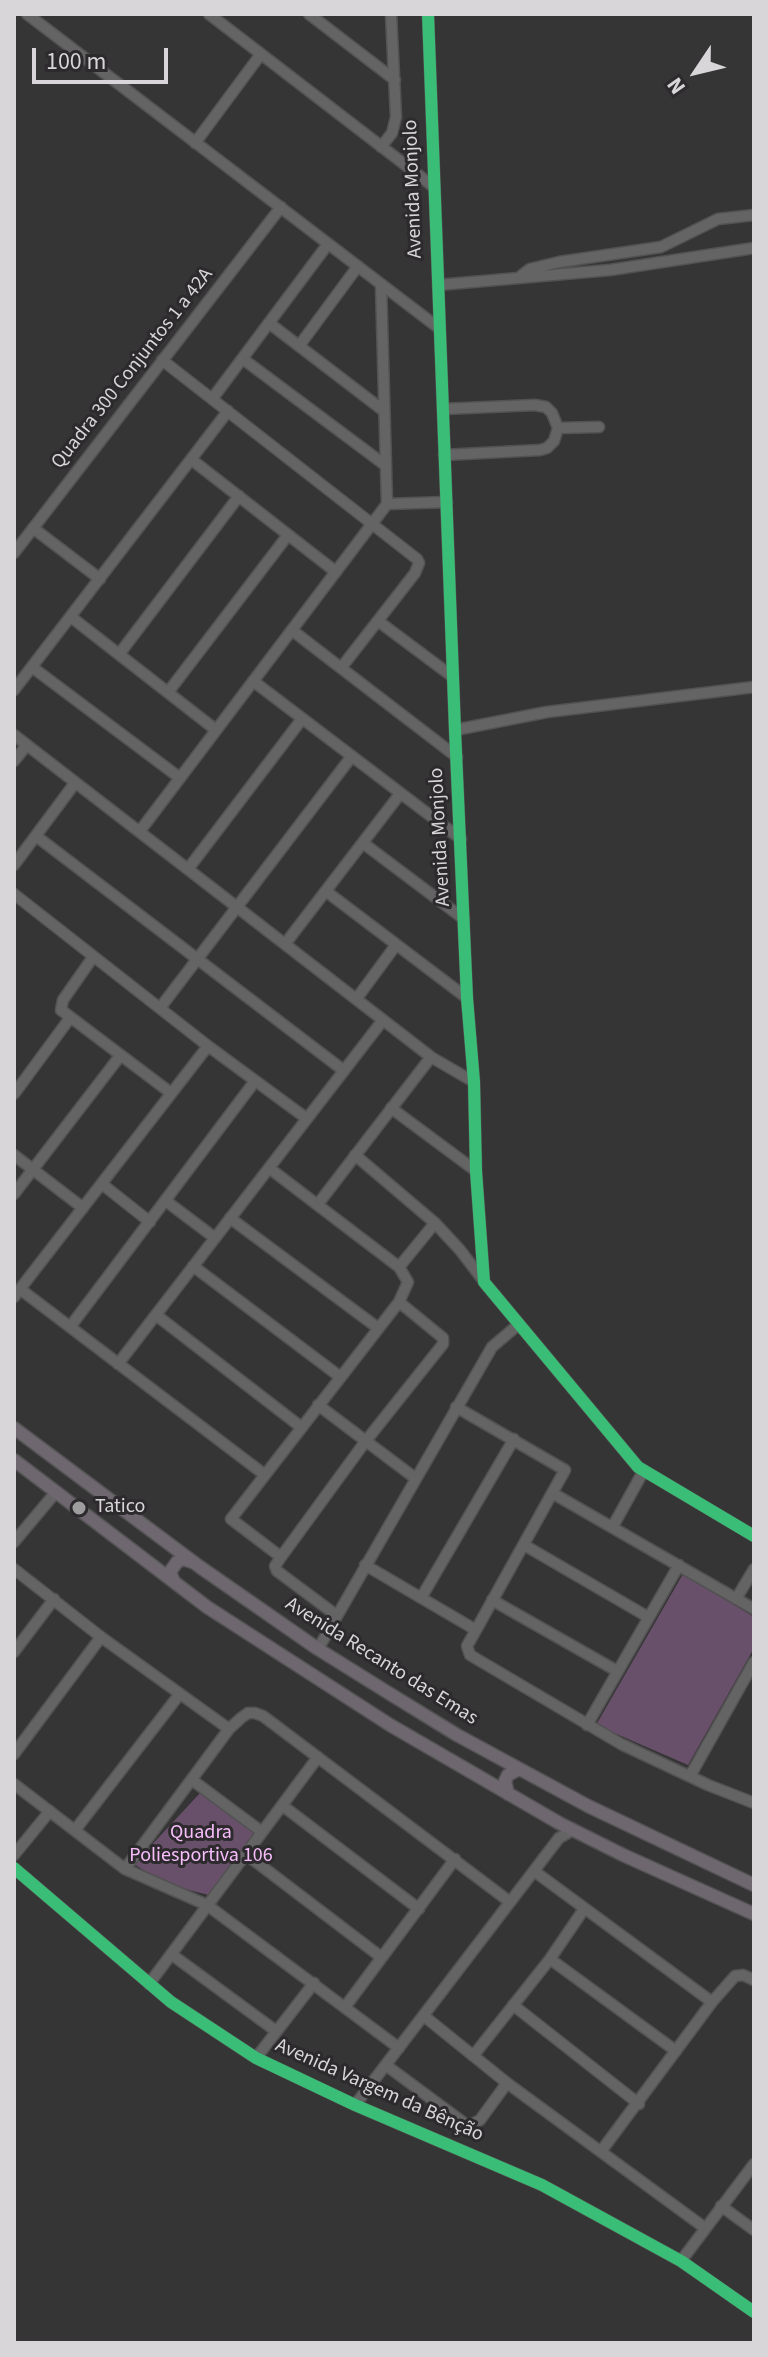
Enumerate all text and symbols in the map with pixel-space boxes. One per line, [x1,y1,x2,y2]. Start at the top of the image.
scale bar [36,32,172,82]
north arrow [656,32,736,112]
text: 100 m [46,44,106,79]
text: N [659,71,694,101]
street label: Avenida Monjolo [400,119,428,259]
street label: Quadra 300 Conjuntos 1 a 42A [47,264,219,474]
street label: Avenida Monjolo [425,767,457,907]
place label: Tatico [95,1496,145,1520]
marker: Tatico [70,1499,88,1517]
street label: Avenida Recanto das Emas [280,1593,482,1731]
park label: Quadra Poliesportiva 106 [129,1822,273,1869]
street label: Avenida Vargem da Bênção [271,2034,487,2148]

